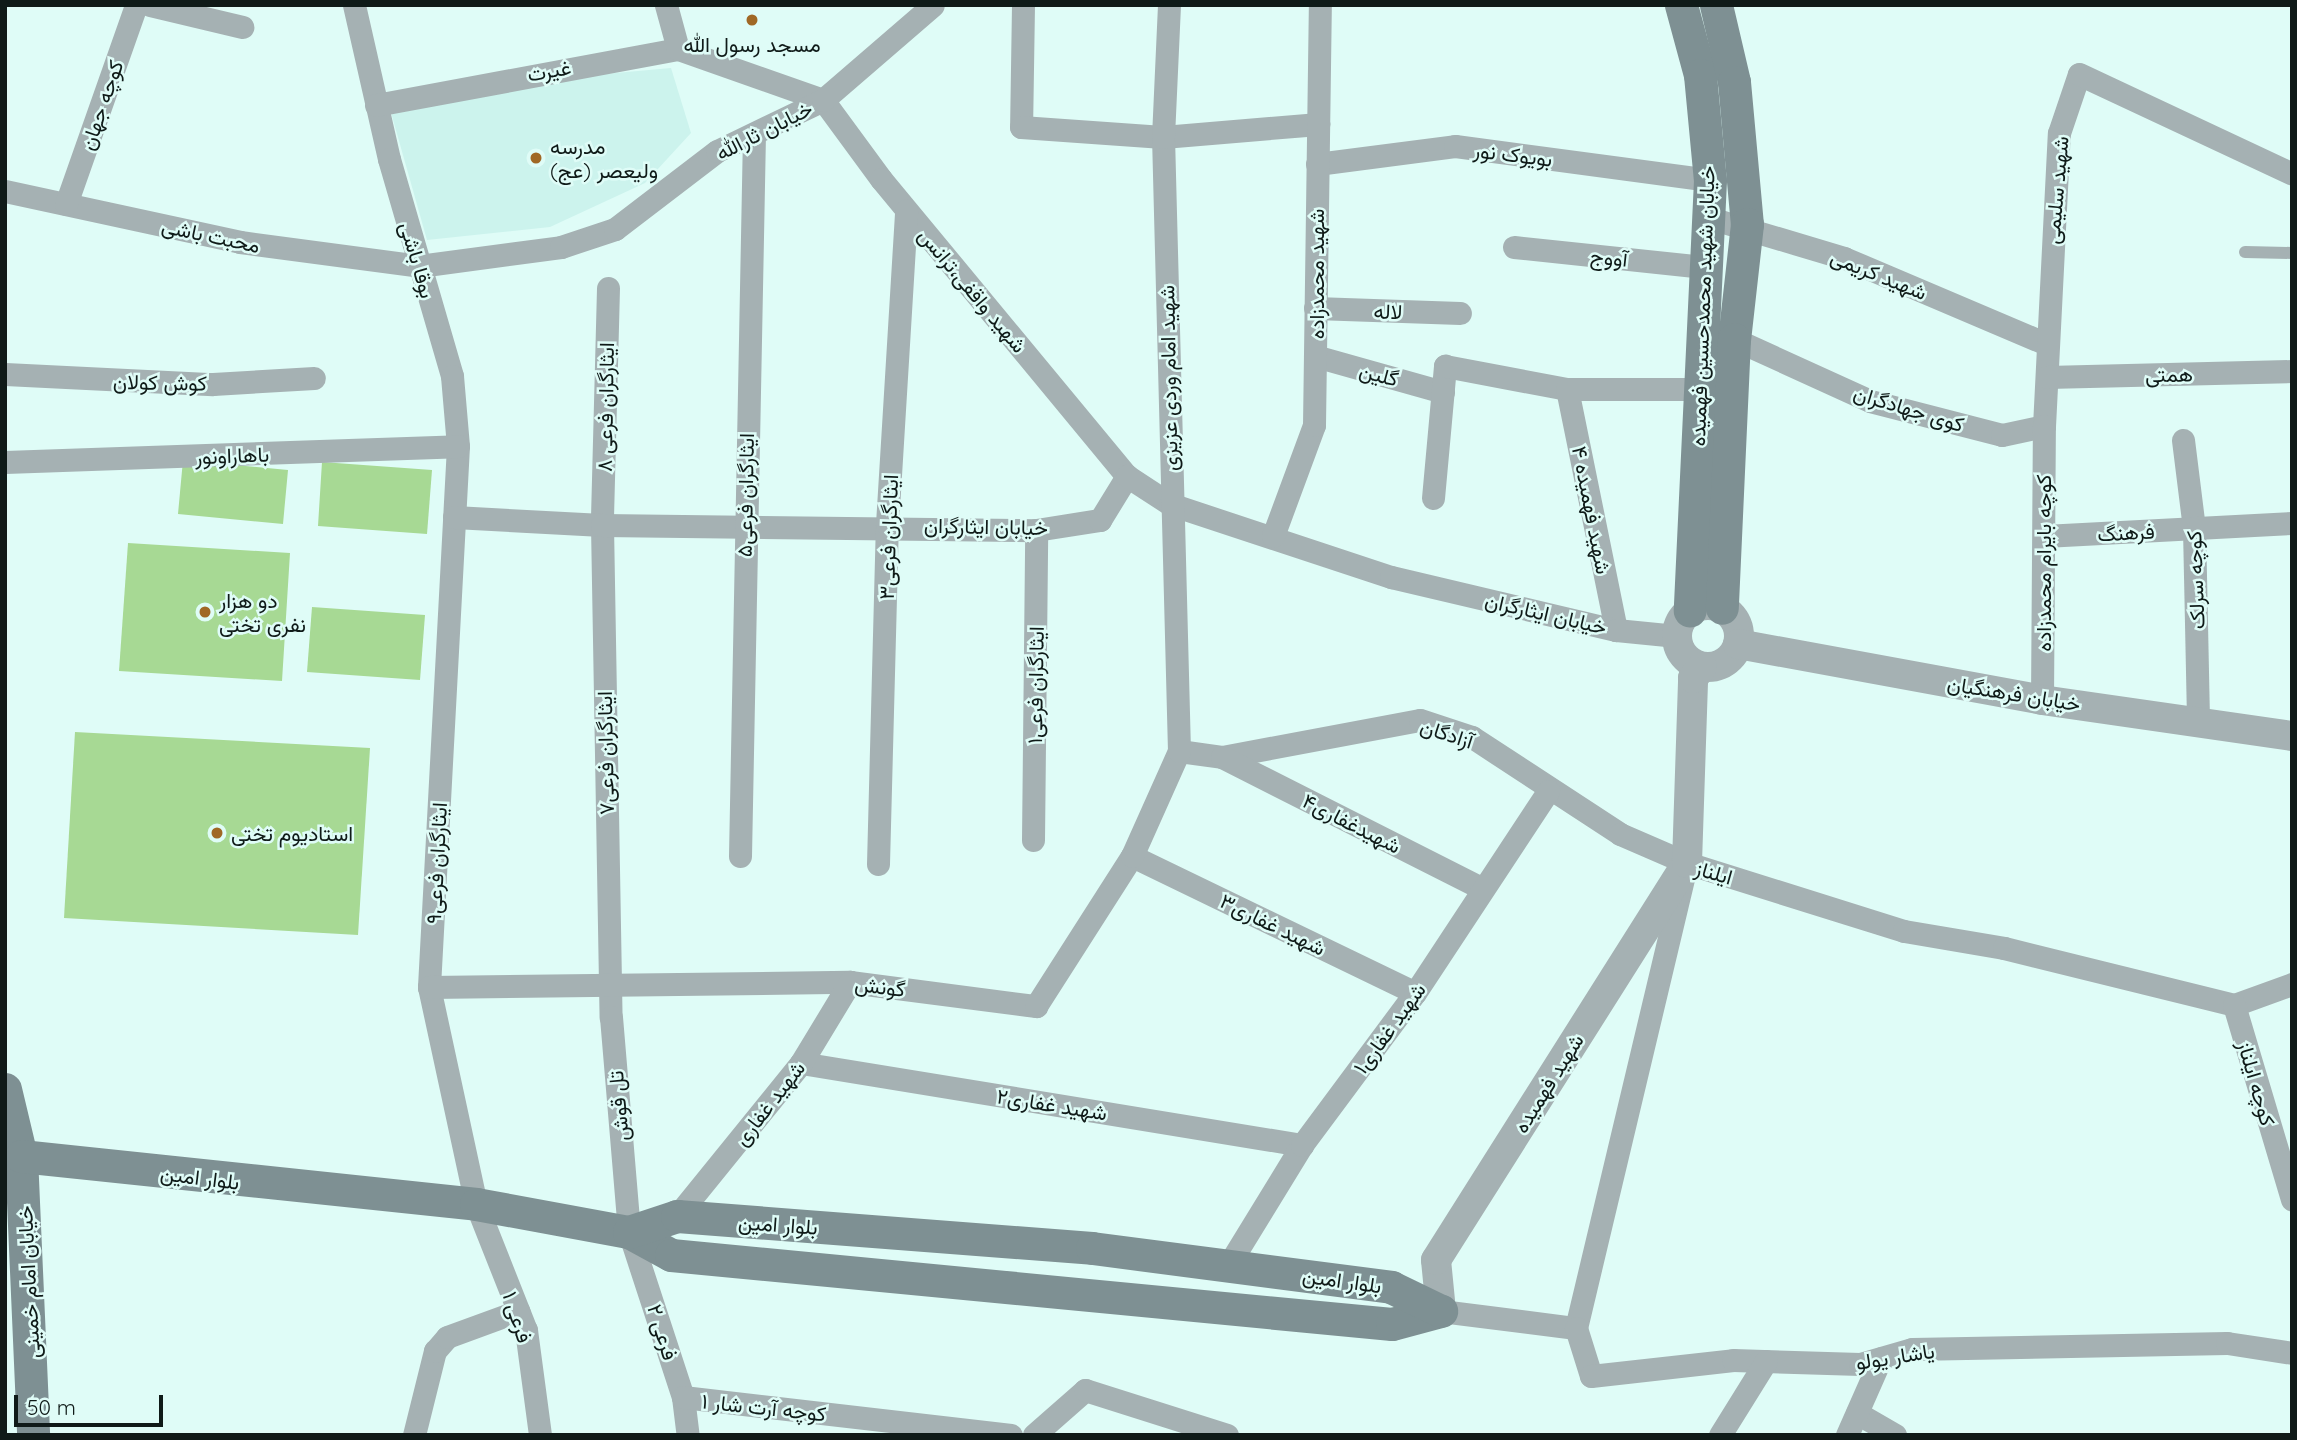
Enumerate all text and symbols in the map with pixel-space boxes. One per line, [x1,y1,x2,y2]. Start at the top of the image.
marker: مسجد رسول الله [744,12,760,28]
place label: مسجد رسول الله [683,31,821,57]
street label: غیرت [525,54,573,86]
street label: کوچه جهان [74,57,128,153]
street label: خیابان ثارالله [712,95,816,165]
place label: مدرسه ولیعصر (عج) [550,133,658,183]
street label: شهید سلیمی [2039,135,2073,245]
street label: بویوک نور [1472,137,1554,171]
marker: مدرسه ولیعصر (عج) [528,150,544,166]
street label: خیابان شهید محمدحسین فهمیده [1685,165,1719,447]
street label: شهید محمدزاده [1303,209,1329,339]
street label: محبت باشی [160,212,262,258]
street label: بوقا باشی [395,219,441,301]
street label: شهید واقفی،ترانس [914,223,1032,357]
street label: آووج [1589,243,1629,271]
street label: شهید کریمی [1827,243,1931,305]
street label: شهید امام وردی عزیزی [1154,285,1182,471]
street label: لاله [1373,298,1403,324]
street label: ایثارگران فرعی ۸ [591,342,619,472]
street label: گلین [1357,357,1401,391]
street label: همتی [2145,361,2193,387]
street label: کوش کولان [113,369,207,395]
street label: کوی جهادگران [1851,379,1967,437]
street label: ایثارگران فرعی۵ [731,433,759,557]
street label: باهاراونور [194,441,270,469]
street label: شهید فهمیده ۴ [1567,444,1617,576]
street label: ایثارگران فرعی۳ [873,474,903,600]
street label: کوچه بایرام محمدزاده [2030,474,2056,652]
street label: خیابان ایثارگران [924,512,1048,540]
street label: فرهنگ [2097,518,2155,546]
street label: کوچه سرلک [2181,530,2209,630]
place label: دو هزار نفری تختی [219,587,306,637]
street label: خیابان ایثارگران [1483,587,1609,639]
marker: دو هزار نفری تختی [197,604,213,620]
street label: ایثارگران فرعی۱ [1021,626,1049,744]
street label: خیابان فرهنگیان [1946,670,2082,716]
street label: ایثارگران فرعی۷ [591,691,619,815]
street label: آزادگان [1417,713,1477,753]
street label: شهیدغفاری۴ [1299,788,1405,858]
street label: ایثارگران فرعی۹ [420,802,452,924]
place label: استادیوم تختی [231,820,353,846]
marker: استادیوم تختی [209,825,225,841]
street label: ایلناز [1692,855,1736,889]
street label: شهید غفاری۳ [1216,888,1330,960]
street label: گونش [853,970,907,1002]
street label: شهید غفاری۱ [1348,978,1430,1078]
street label: شهید فهمیده [1508,1029,1588,1137]
street label: کوچه ایلناز [2233,1038,2281,1128]
street label: شهید غفاری [728,1056,810,1150]
street label: تل قوش [602,1070,634,1142]
street label: شهید غفاری۲ [995,1083,1109,1125]
street label: بلوار امین [159,1160,241,1194]
street label: خیابان امام خمینی [11,1205,45,1359]
street label: بلوار امین [737,1209,819,1239]
street label: بلوار امین [1301,1262,1383,1298]
street label: فرعی ۱ [498,1288,538,1346]
street label: فرعی ۲ [643,1301,683,1363]
street label: یاشار یولو [1854,1337,1936,1375]
scale bar [18,1380,166,1424]
street label: کوچه آرت شار ۱ [701,1388,827,1426]
text: 50 m [27,1394,76,1420]

